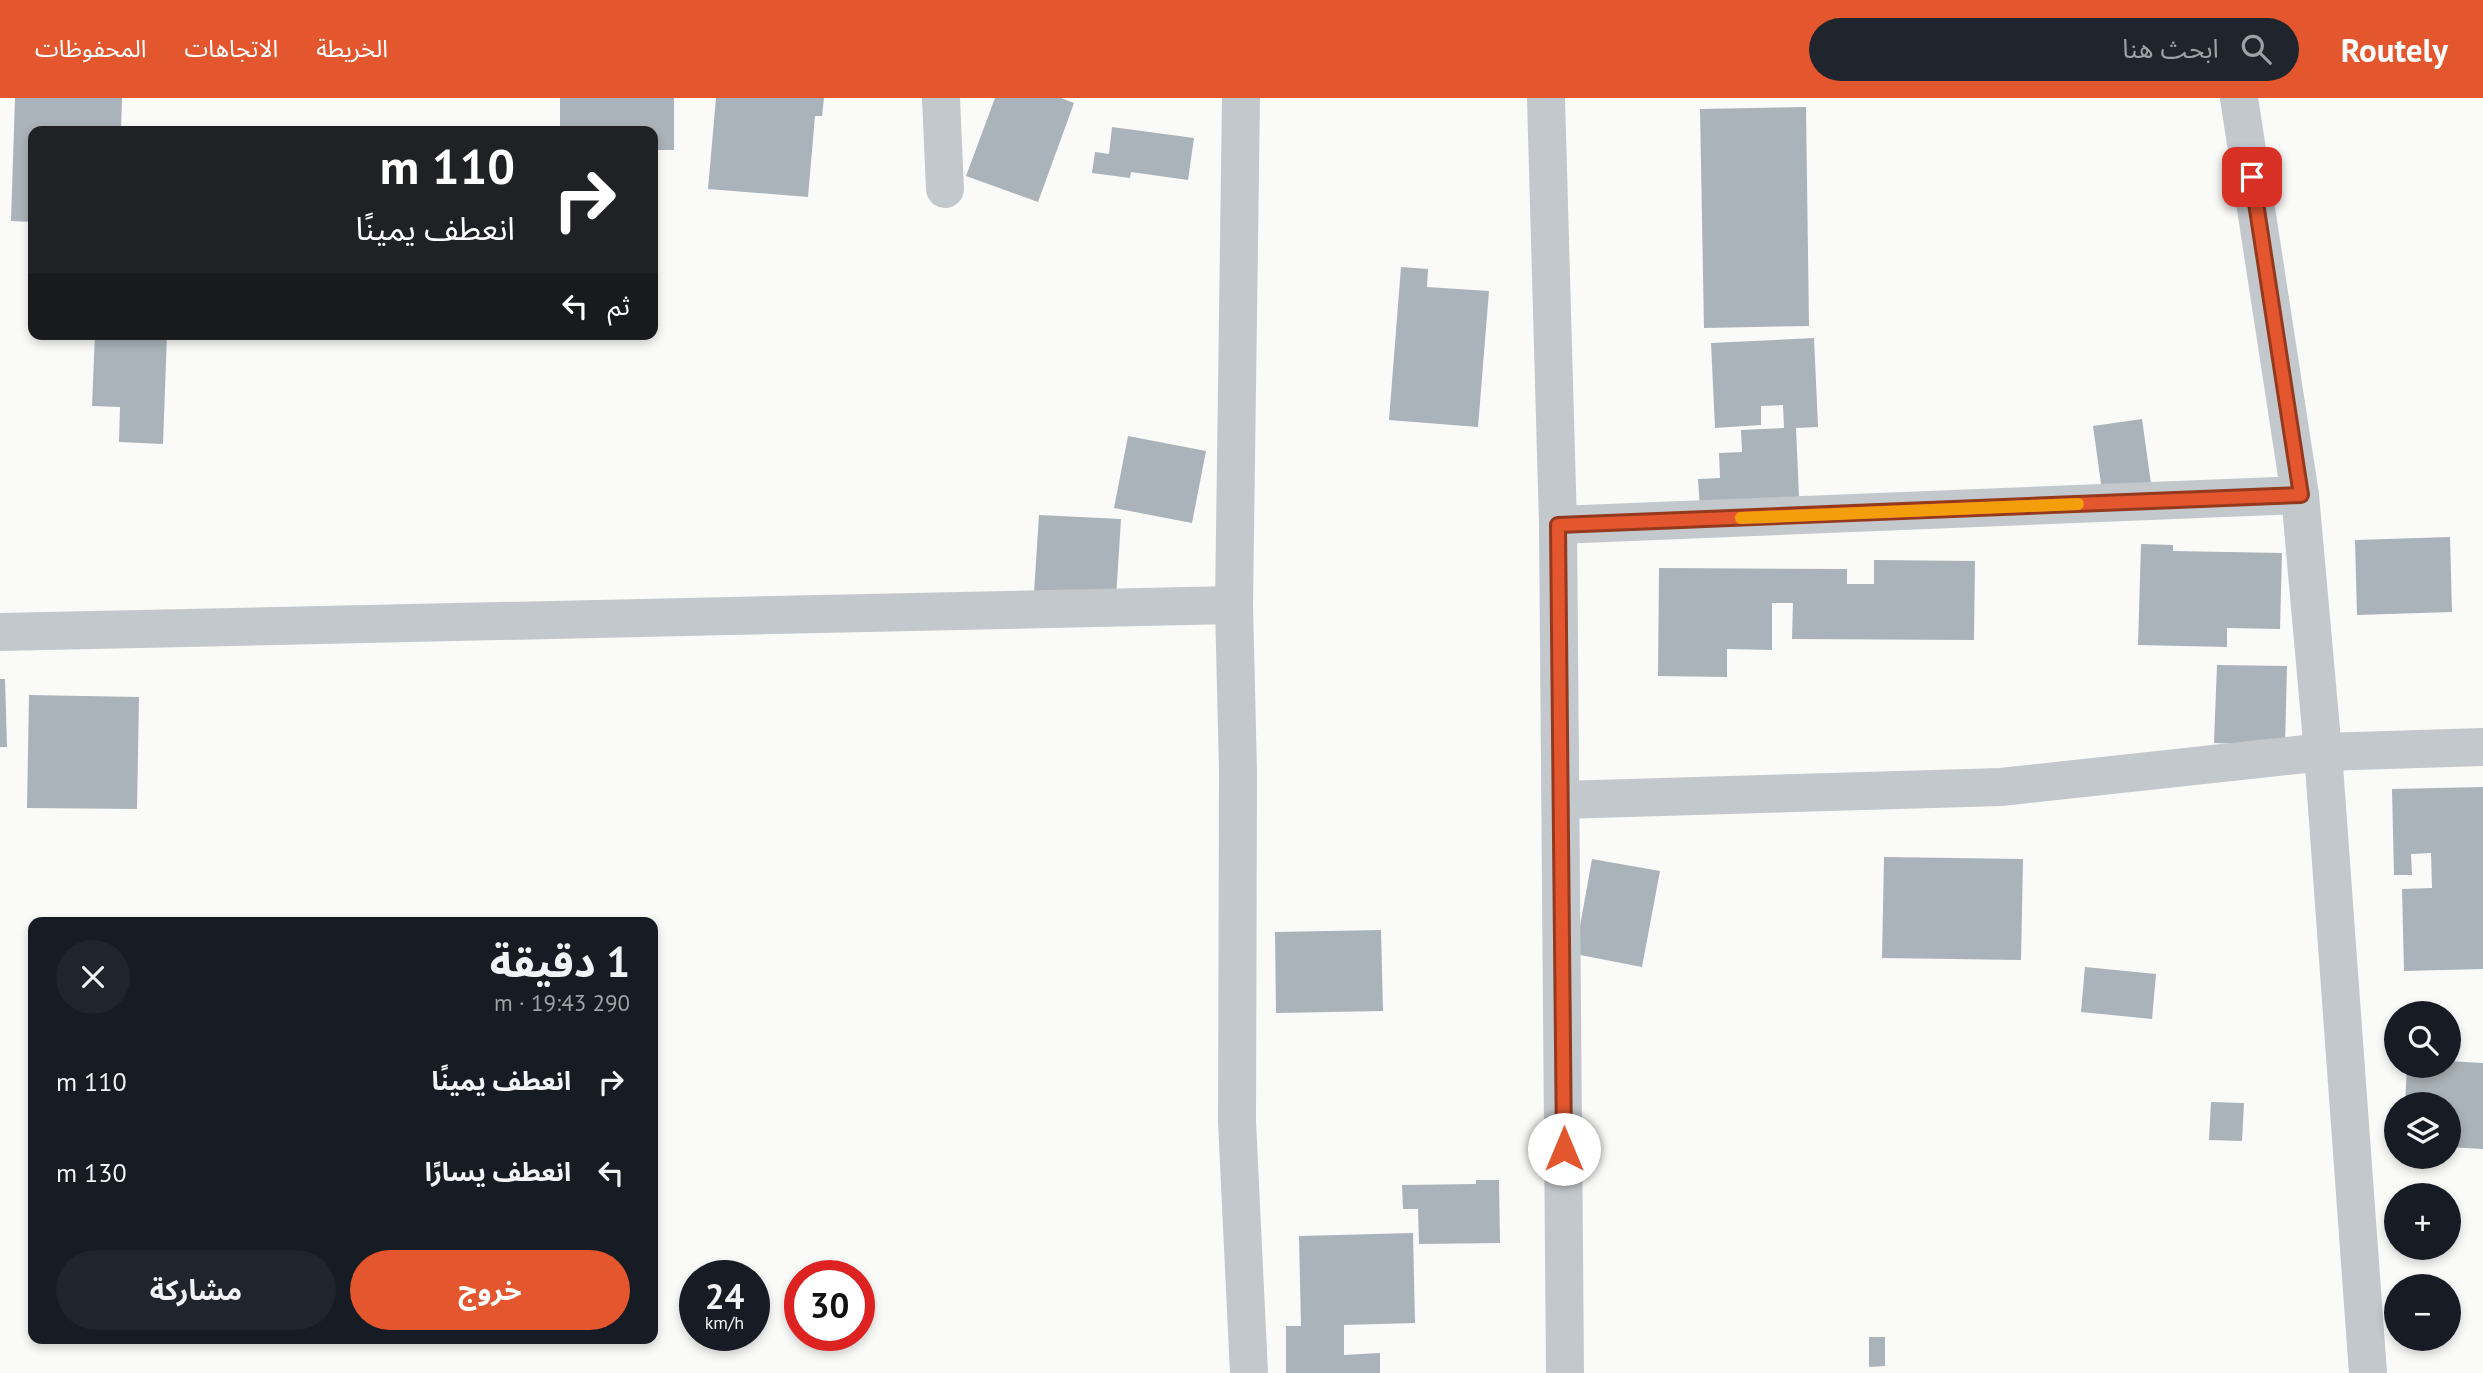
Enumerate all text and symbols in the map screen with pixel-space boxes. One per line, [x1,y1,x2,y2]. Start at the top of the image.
search box [1809,18,2299,81]
text: Routely [2341,28,2448,71]
icon: search [2237,30,2275,68]
text: ابحث هنا [2122,32,2219,65]
text: المحفوظات [35,33,146,64]
text: الاتجاهات [184,33,278,64]
text: الخريطة [316,33,388,64]
text: 110 m [380,134,515,198]
pin [2222,147,2282,207]
icon: right [539,154,630,245]
icon: arrive [2233,158,2271,196]
text: انعطف يمينًا [355,207,515,249]
icon: left [556,287,594,325]
text: ثم [608,289,630,322]
text: 1 دقيقة [490,934,630,989]
button: close [56,940,130,1014]
text: 290 m · 19:43 [494,988,630,1017]
map controls [2384,1001,2461,1351]
button: search [2384,1001,2461,1078]
icon: right [592,1063,630,1101]
text: انعطف يمينًا [431,1064,571,1097]
text: 110 m [56,1065,127,1098]
button: layers [2384,1092,2461,1169]
position arrow [1527,1112,1601,1186]
icon: left [592,1154,630,1192]
text: انعطف يسارًا [425,1155,571,1188]
text: 130 m [56,1156,127,1189]
button: + [2384,1183,2461,1260]
button: مشاركة [56,1250,336,1330]
button: خروج [350,1250,630,1330]
speed limit sign: 30 [784,1260,875,1351]
text: 24 [705,1273,744,1319]
button: − [2384,1274,2461,1351]
text: km/h [705,1311,744,1334]

